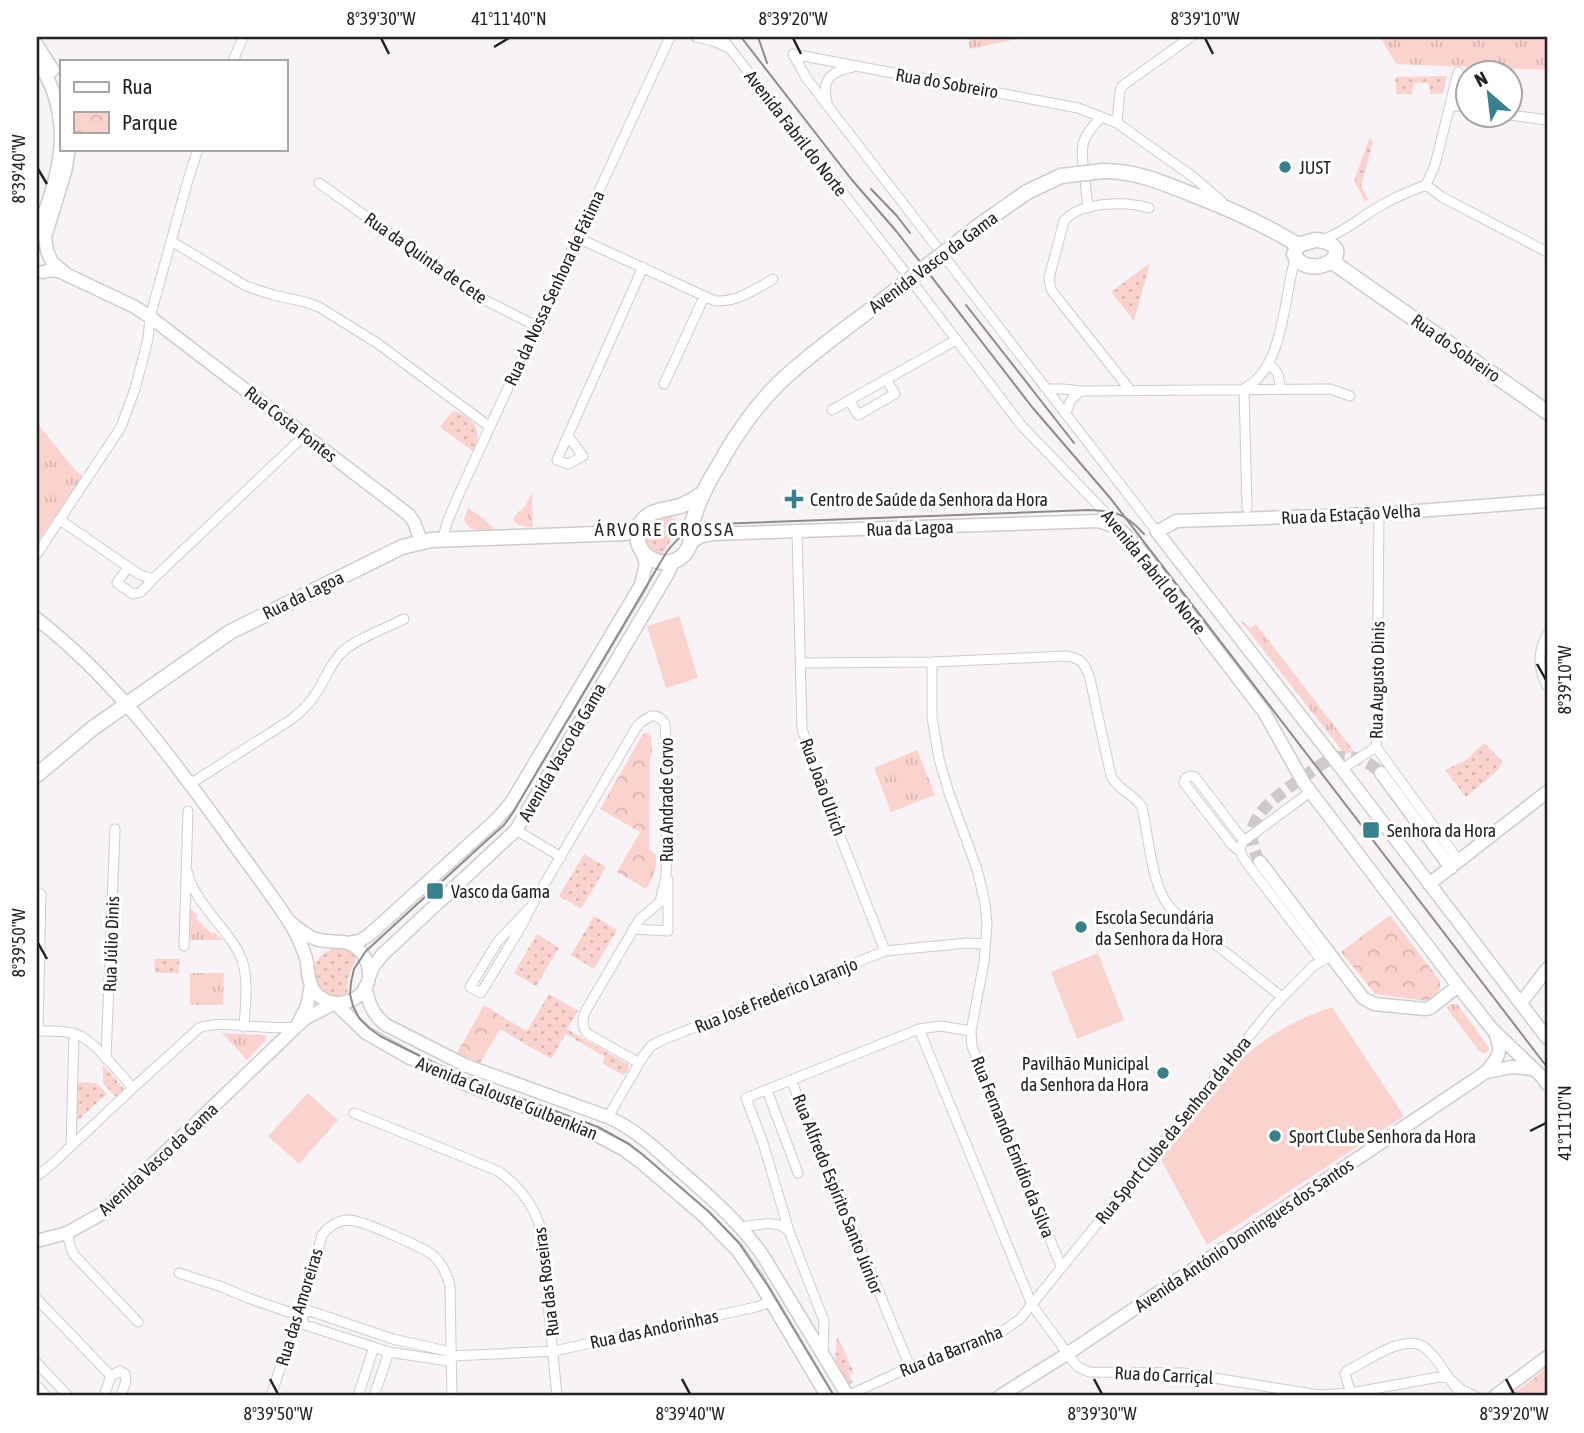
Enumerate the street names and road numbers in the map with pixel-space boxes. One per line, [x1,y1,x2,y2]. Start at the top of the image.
street label: Rua do Sobreiro [894,64,1000,102]
street label: Avenida Fabril do Norte [740,66,852,200]
street label: Rua da Nossa Senhora de Fátima [499,187,609,389]
street label: Avenida Vasco da Gama [865,207,1001,317]
street label: Rua da Quinta de Cete [361,208,491,308]
street label: Rua do Sobreiro [1407,310,1505,386]
street label: Rua Costa Fontes [241,382,341,466]
street label: Rua da Estação Velha [1281,500,1421,528]
street label: Avenida Fabril do Norte [1097,506,1211,638]
street label: Rua da Lagoa [866,516,954,540]
street label: Rua da Lagoa [259,566,347,624]
street label: Rua Augusto Dinis [1365,621,1389,739]
street label: Avenida Vasco da Gama [514,679,610,825]
street label: Rua João Ulrich [796,735,850,839]
street label: Rua Andrade Corvo [656,738,677,862]
street label: Rua Júlio Dinis [99,896,123,992]
street label: Rua José Frederico Laranjo [692,953,860,1037]
street label: Rua Sport Clube da Senhora da Hora [1091,1032,1255,1228]
street label: Avenida Calouste Gulbenkian [413,1052,601,1144]
street label: Rua Fernando Emídio da Silva [967,1053,1059,1241]
street label: Rua Alfredo Espírito Santo Júnior [788,1091,888,1298]
street label: Avenida Vasco da Gama [94,1098,222,1220]
street label: Avenida António Domingues dos Santos [1131,1154,1357,1316]
street label: Rua das Roseiras [529,1226,563,1338]
street label: Rua das Amoreiras [271,1246,327,1368]
street label: Rua das Andorinhas [588,1305,720,1353]
street label: Rua da Barranha [896,1321,1006,1381]
street label: Rua do Carriçal [1114,1362,1214,1388]

